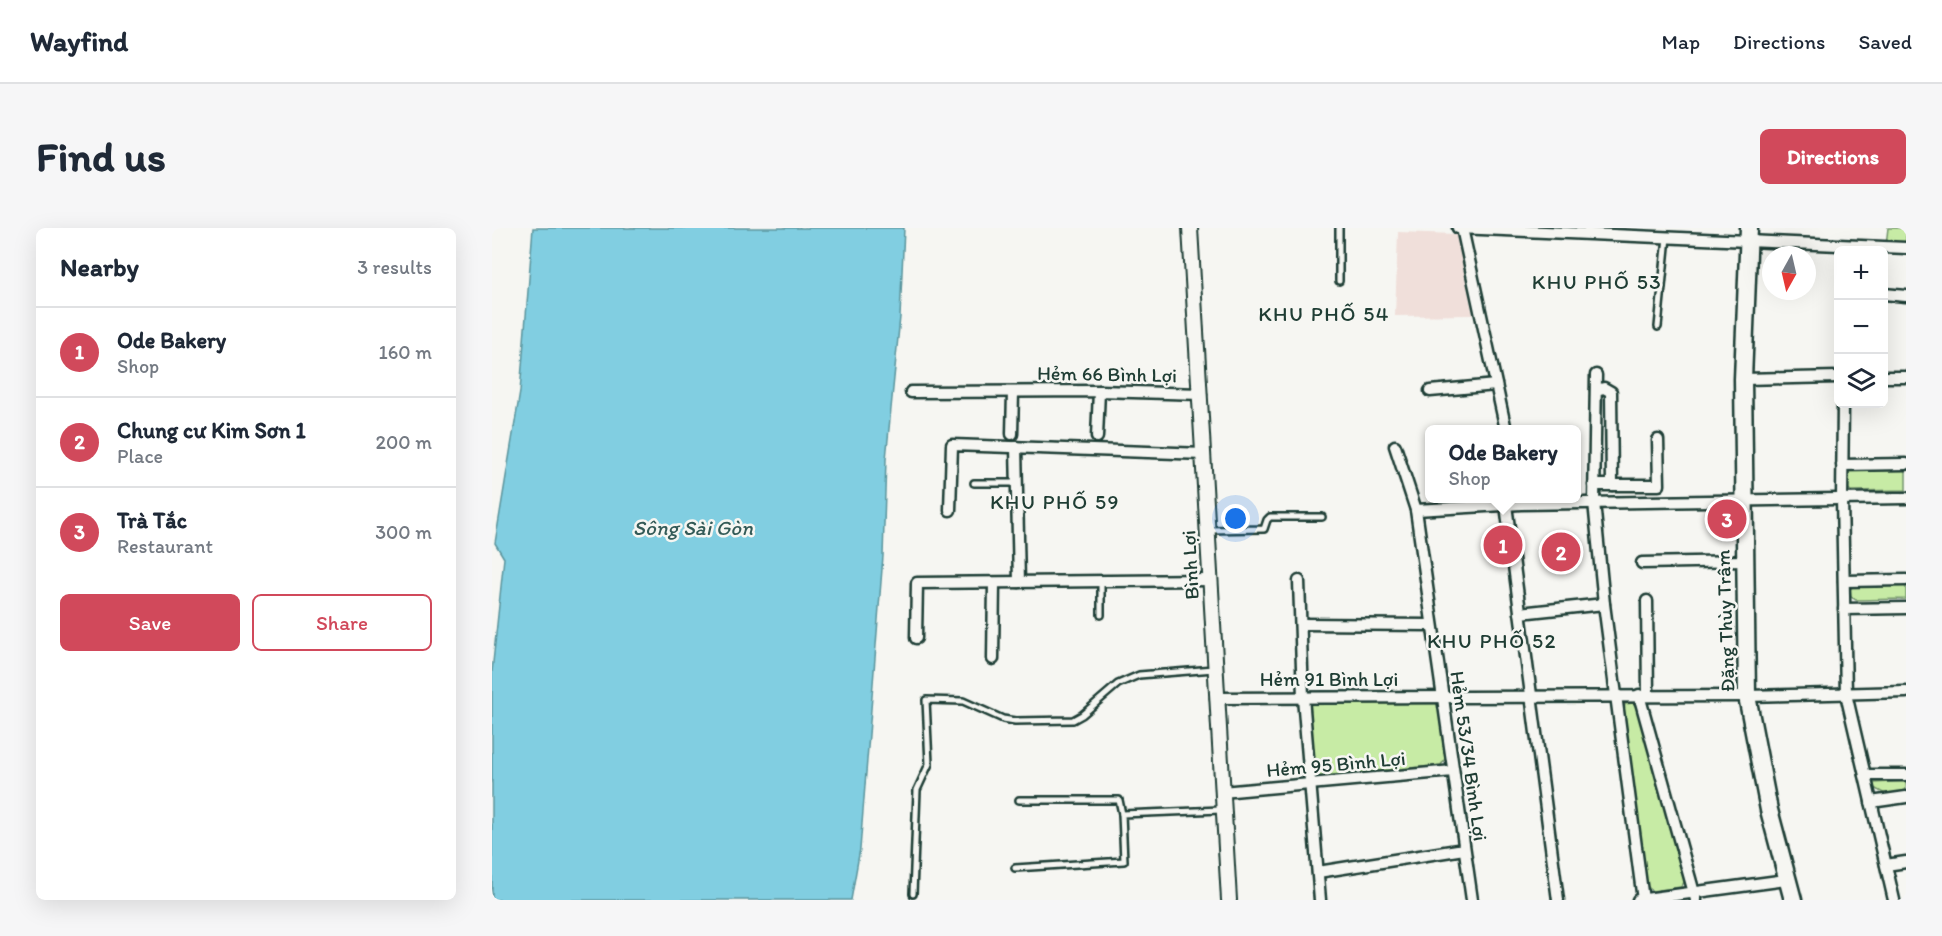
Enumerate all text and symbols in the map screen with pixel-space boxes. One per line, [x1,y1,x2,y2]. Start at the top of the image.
text: Wayfind [30,24,128,58]
text: Map [1662,29,1700,54]
text: Directions [1733,29,1825,54]
text: Saved [1858,29,1912,54]
button: Directions [1760,129,1906,184]
text: Find us [36,131,166,182]
north arrow [1762,246,1816,300]
map controls [1834,246,1888,408]
button: + [1834,246,1888,300]
text: Nearby [60,251,139,283]
text: 3 results [357,255,432,279]
district label: KHU PHỐ 53 [1532,269,1662,294]
button: − [1834,300,1888,354]
district label: KHU PHỐ 54 [1258,301,1390,326]
text: Ode Bakery [117,327,226,354]
text: 1 [75,340,84,364]
text: 160 m [379,340,432,364]
text: Shop [117,354,159,378]
button: layers [1834,354,1888,408]
street label: Hẻm 66 Bình Lợi [1037,361,1177,387]
text: Chung cư Kim Sơn 1 [117,417,306,444]
popup [1425,425,1581,503]
text: 2 [74,430,85,454]
text: 200 m [376,430,432,454]
text: Ode Bakery [1448,439,1558,466]
text: Place [117,444,163,468]
text: Shop [1448,466,1491,490]
district label: KHU PHỐ 59 [990,489,1120,514]
pin: 3 [1708,496,1746,542]
your location [1221,504,1250,533]
text: Trà Tắc [117,507,187,534]
water label: Sông Sài Gòn [633,515,753,540]
text: 3 [74,520,85,544]
text: 300 m [375,520,432,544]
pin: 1 [1484,522,1522,568]
street label: Bình Lợi [1176,530,1204,600]
pin: 2 [1542,530,1580,574]
text: Restaurant [117,534,213,558]
street label: Đặng Thùy Trâm [1711,549,1739,693]
button: Save [60,594,240,651]
button: Share [252,594,432,651]
district label: KHU PHỐ 52 [1427,628,1557,653]
street label: Hẻm 91 Bình Lợi [1260,667,1398,691]
street label: Hẻm 53/34 Bình Lợi [1445,669,1493,843]
street label: Hẻm 95 Bình Lợi [1265,746,1407,782]

